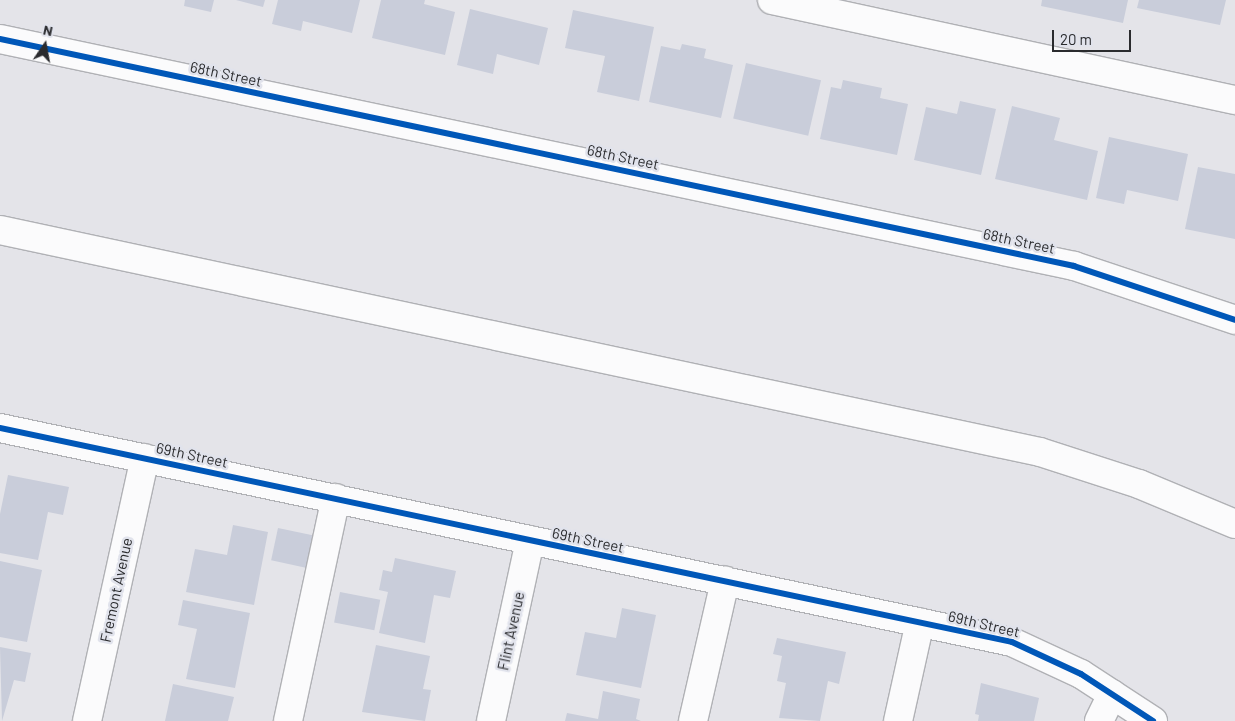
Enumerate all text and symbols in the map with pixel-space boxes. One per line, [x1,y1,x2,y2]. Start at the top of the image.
north arrow [20,20,70,70]
scale bar [1055,20,1134,52]
text: N [42,21,55,39]
text: 20 m [1060,30,1092,48]
street label: 68th Street [188,58,264,90]
street label: 68th Street [585,141,661,173]
street label: 68th Street [981,225,1057,257]
street label: 69th Street [154,439,230,471]
street label: 69th Street [550,524,626,556]
street label: Fremont Avenue [96,536,136,644]
street label: Flint Avenue [494,590,528,672]
street label: 69th Street [946,607,1022,641]

